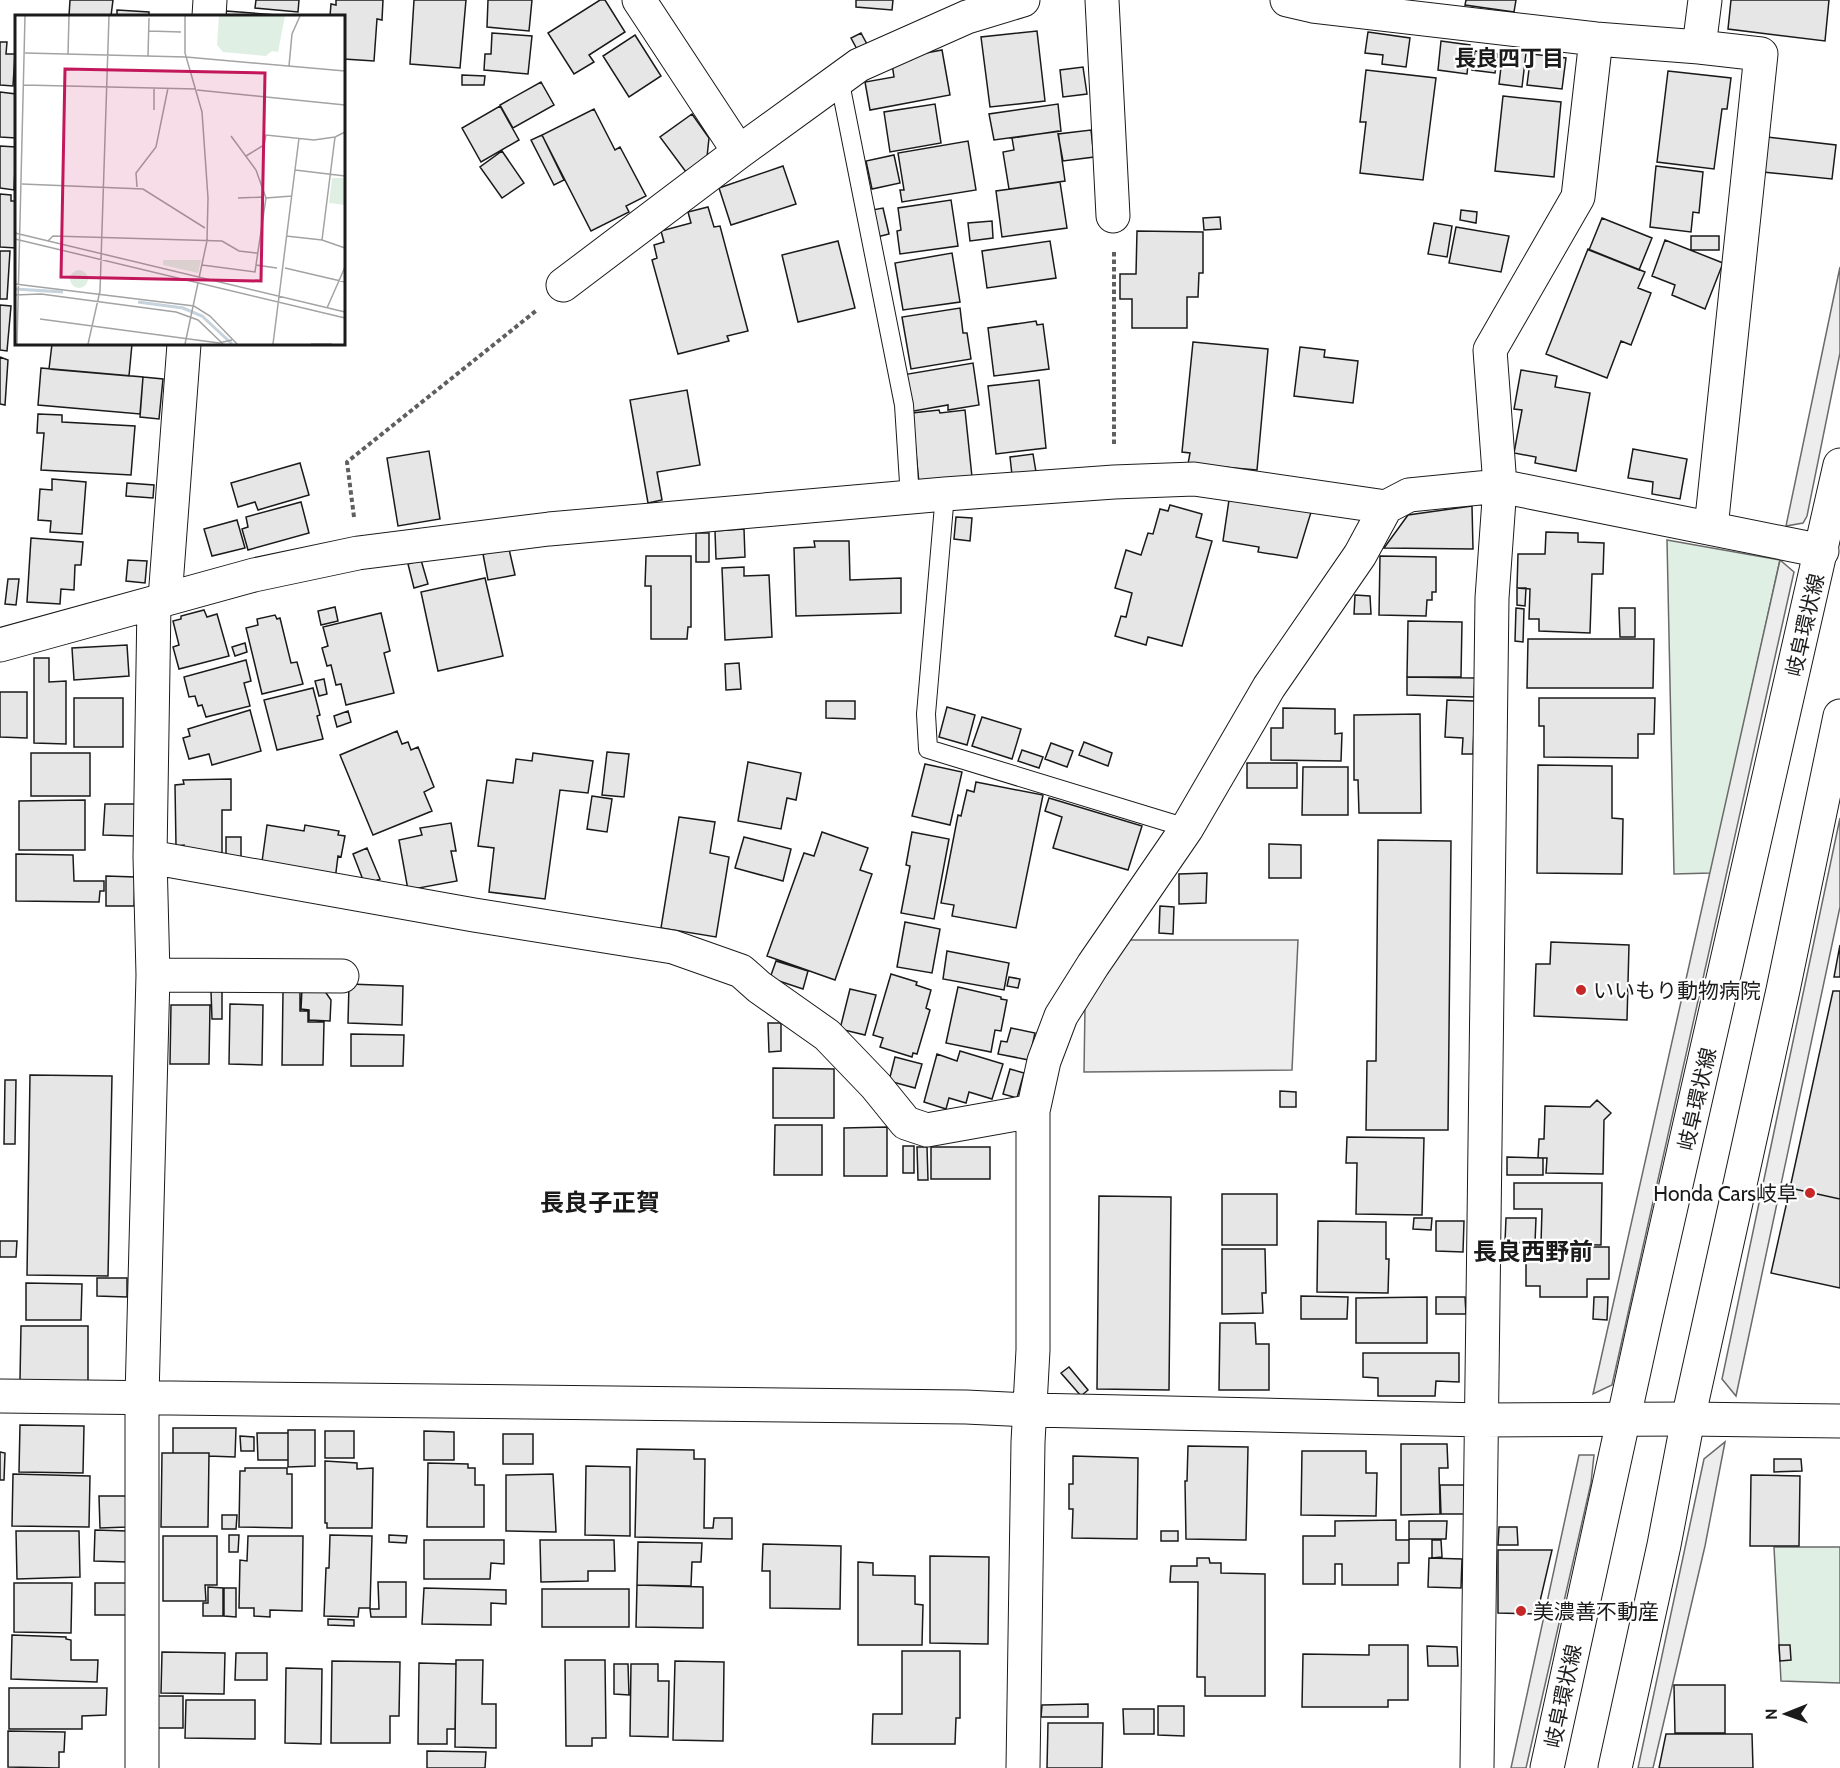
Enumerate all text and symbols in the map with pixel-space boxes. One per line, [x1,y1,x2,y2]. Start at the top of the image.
inset map [15,15,345,345]
district label: 長良四丁目 [1454,45,1564,72]
street label: 岐阜環状線 [1781,571,1829,679]
place label: いいもり動物病院 [1593,978,1761,1003]
marker: いいもり動物病院 [1574,983,1588,997]
street label: 岐阜環状線 [1673,1045,1721,1153]
place label: Honda Cars岐阜 [1653,1181,1798,1206]
marker: Honda Cars岐阜 [1803,1186,1817,1200]
district label: 長良子正賀 [540,1188,660,1217]
district label: 長良西野前 [1473,1237,1593,1266]
place label: 美濃善不動産 [1533,1599,1659,1624]
marker: 美濃善不動産 [1514,1604,1528,1618]
street label: 岐阜環状線 [1540,1642,1586,1750]
north arrow [1756,1684,1816,1744]
text: N [1762,1708,1781,1720]

